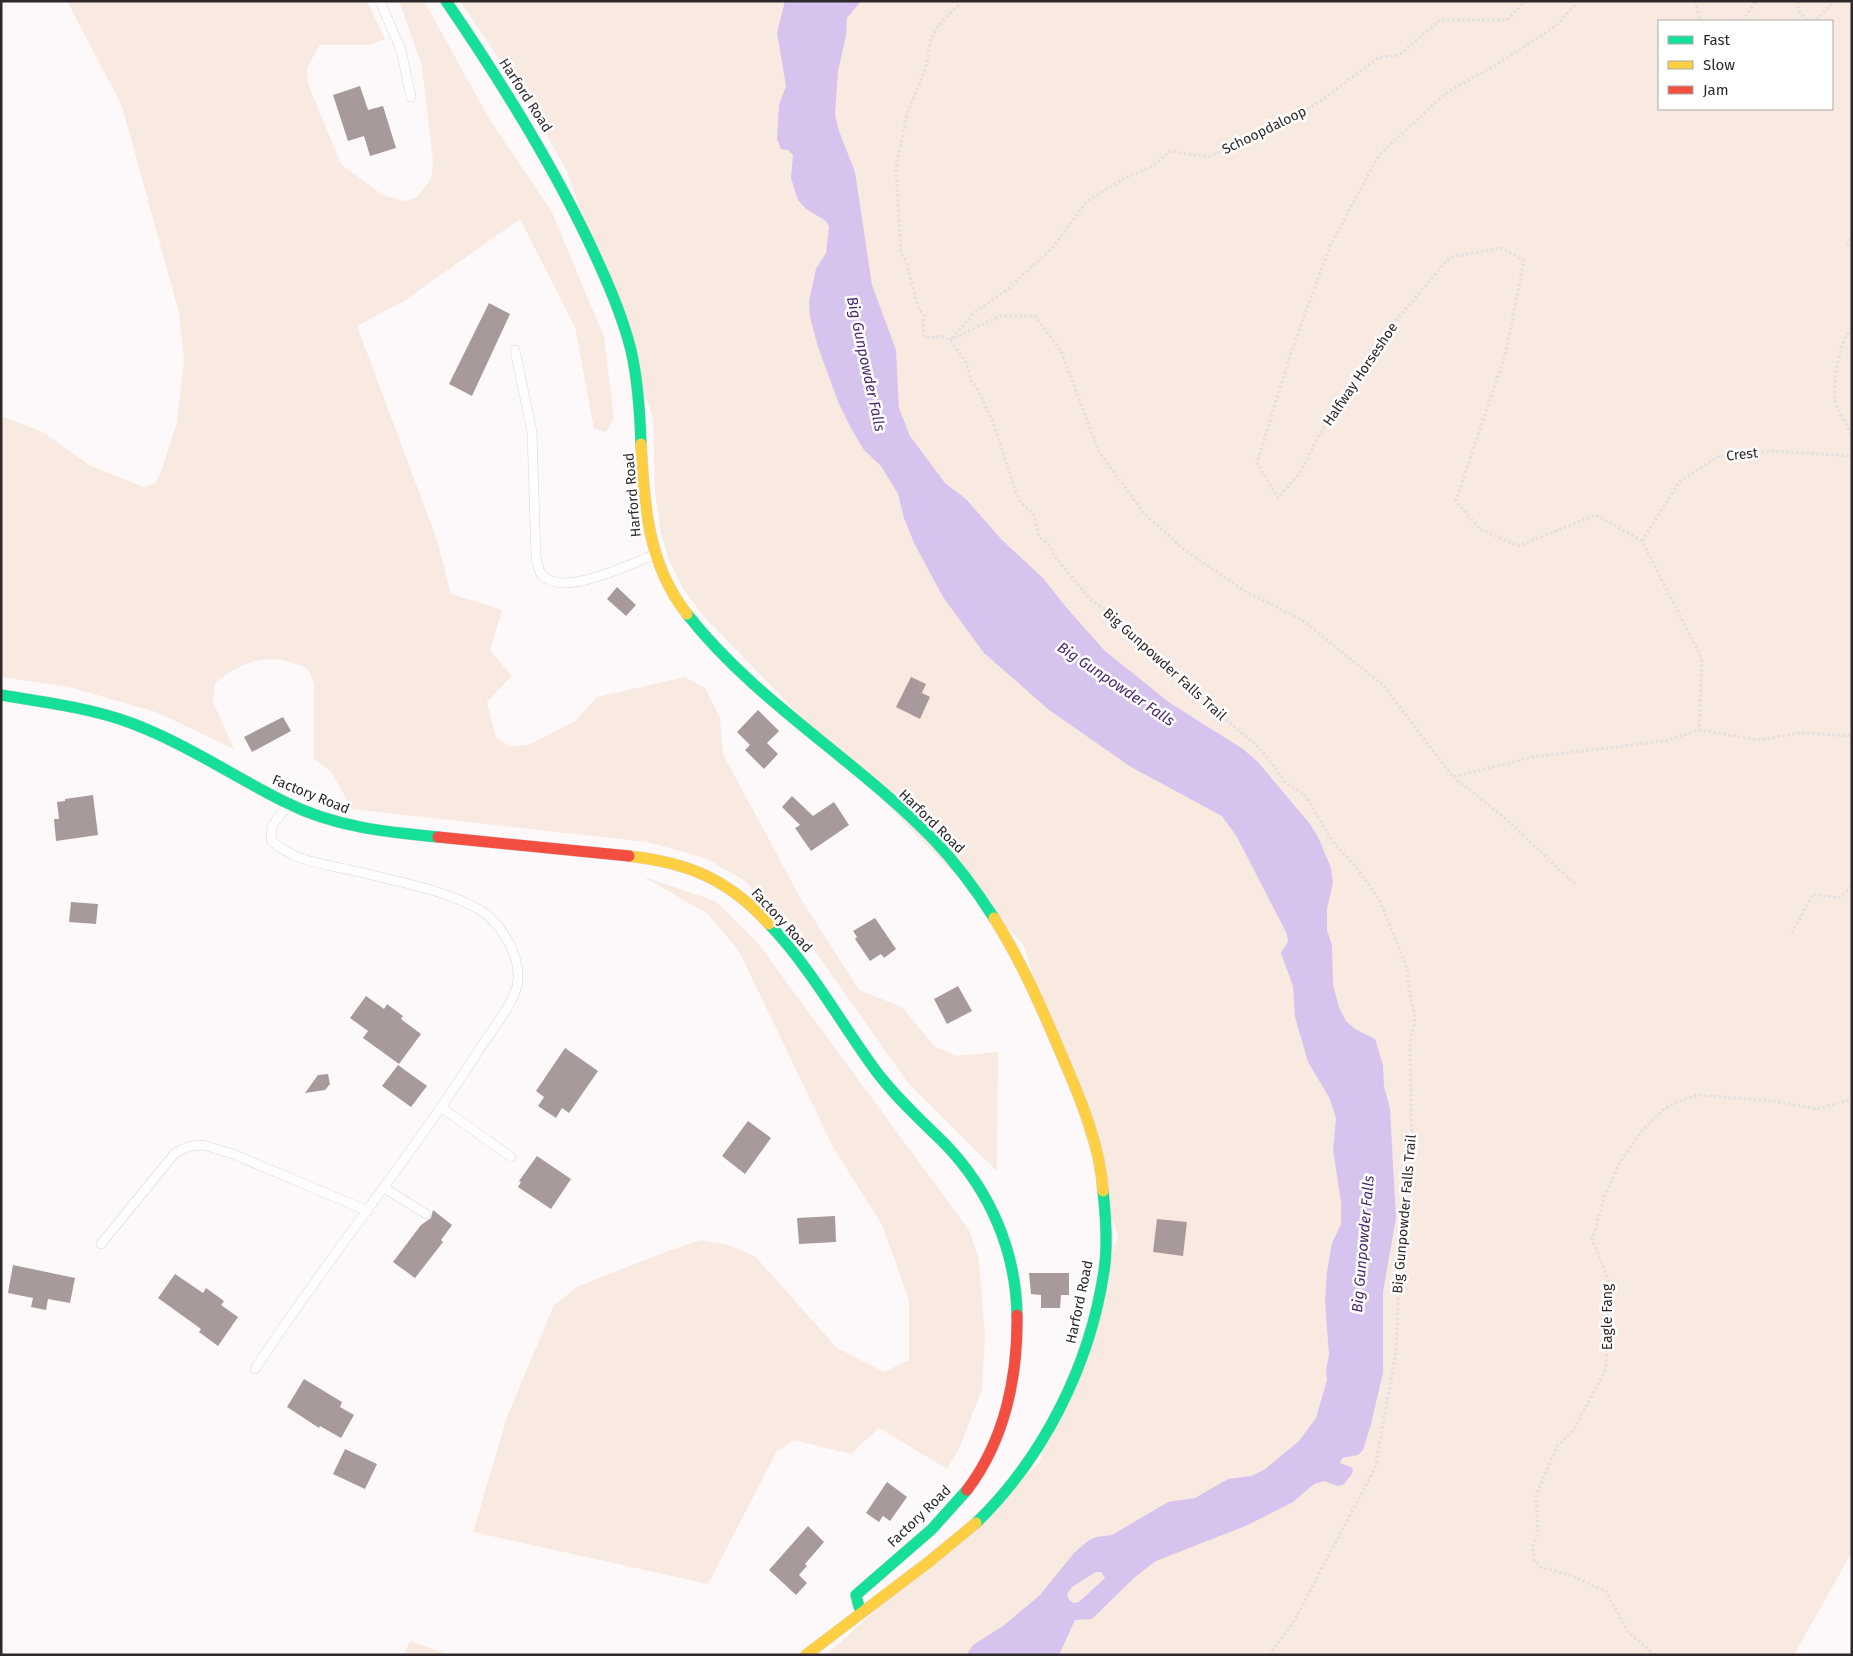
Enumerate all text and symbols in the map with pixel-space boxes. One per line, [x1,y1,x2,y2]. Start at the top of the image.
legend [1658,20,1833,110]
text: Fast [1703,31,1730,49]
street label: Harford Road [495,55,556,135]
text: Slow [1703,56,1735,74]
text: Jam [1703,81,1729,99]
street label: Schoopdaloop [1219,103,1309,158]
water label: Big Gunpowder Falls [843,295,889,433]
street label: Halfway Horseshoe [1319,319,1401,429]
street label: Crest [1725,444,1760,465]
street label: Harford Road [620,452,645,538]
street label: Big Gunpowder Falls Trail [1100,604,1230,724]
water label: Big Gunpowder Falls [1054,638,1178,730]
street label: Factory Road [270,771,352,818]
street label: Harford Road [895,786,968,857]
street label: Factory Road [748,885,816,956]
street label: Big Gunpowder Falls Trail [1389,1134,1420,1294]
water label: Big Gunpowder Falls [1348,1175,1378,1313]
street label: Harford Road [1062,1259,1097,1345]
street label: Eagle Fang [1599,1283,1616,1350]
street label: Factory Road [884,1482,955,1551]

